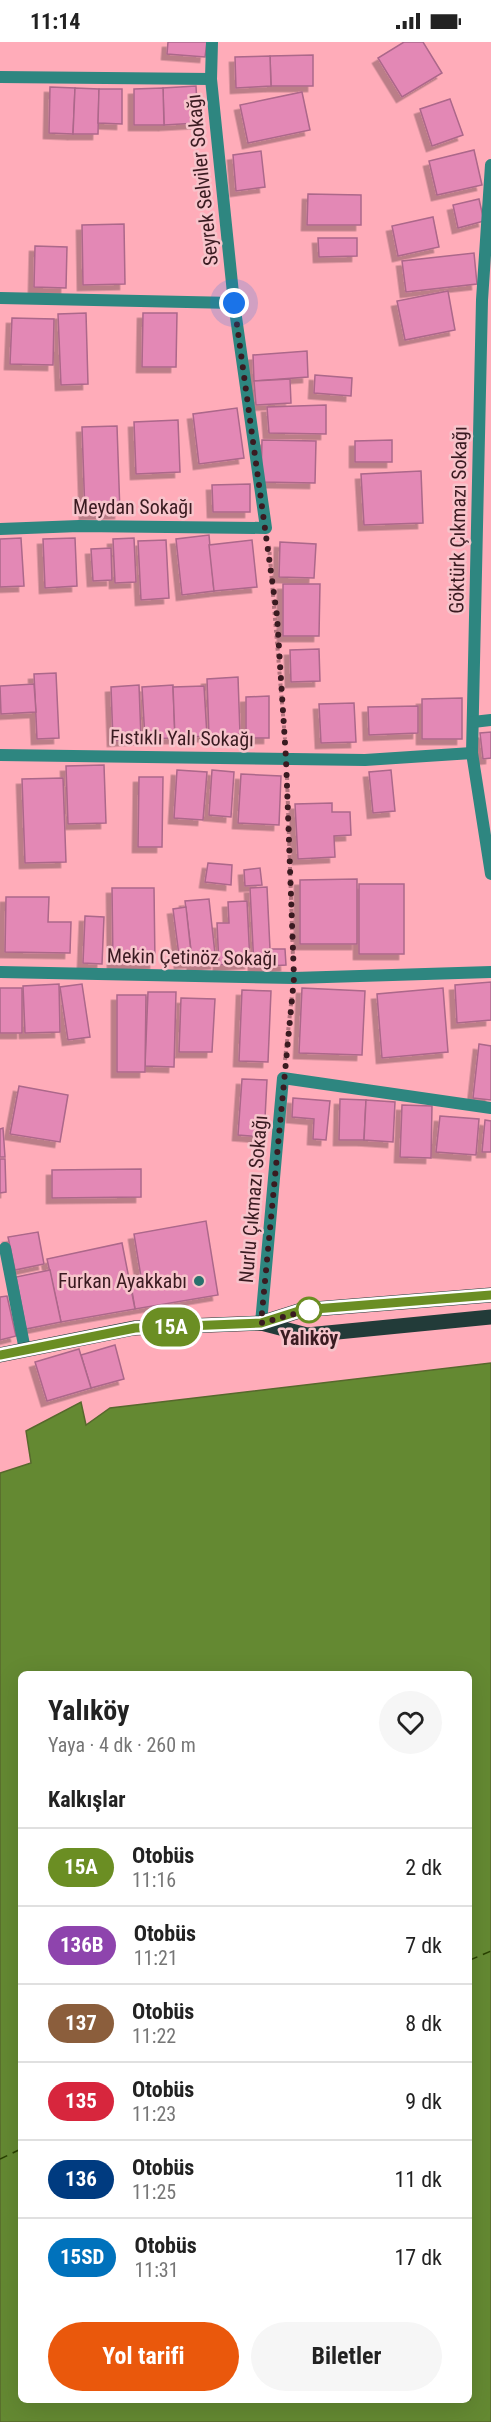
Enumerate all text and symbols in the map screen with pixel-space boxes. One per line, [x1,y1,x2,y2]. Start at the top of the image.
text: 11:14 [30,9,81,34]
street label: Seyrek Selviler Sokağı [181,93,223,267]
your location [219,288,249,318]
street label: Göktürk Çıkmazı Sokağı [444,426,472,614]
street label: Meydan Sokağı [73,495,193,519]
street label: Fıstıklı Yalı Sokağı [110,725,254,751]
street label: Mekin Çetinöz Sokağı [107,944,277,970]
street label: Nurlu Çıkmazı Sokağı [234,1114,272,1284]
place label: Furkan Ayakkabı [58,1269,187,1293]
marker: Furkan Ayakkabı [192,1274,206,1288]
marker: Yalıköy [296,1297,322,1323]
line badge: 15A [136,1308,206,1346]
text: 15A [154,1315,188,1339]
place label: Yalıköy [280,1326,338,1350]
button: heart [379,1691,442,1754]
text: Yalıköy [48,1694,129,1727]
text: Yaya · 4 dk · 260 m [48,1733,196,1757]
text: Kalkışlar [48,1787,126,1812]
text: Otobüs [132,1843,194,1868]
text: 15A [64,1855,98,1879]
text: 2 dk [405,1855,442,1880]
text: 11:16 [132,1868,176,1892]
text: Otobüs [134,1921,196,1946]
text: 136B [60,1933,104,1957]
text: 7 dk [405,1933,442,1958]
text: 11:21 [134,1946,178,1970]
text: Otobüs [132,1999,194,2024]
text: 137 [65,2011,97,2035]
text: 8 dk [405,2011,442,2036]
text: 11:22 [132,2024,176,2048]
text: Otobüs [132,2077,194,2102]
text: 135 [65,2089,97,2113]
text: 9 dk [405,2089,442,2114]
text: 11:23 [132,2102,176,2126]
text: Otobüs [132,2155,194,2180]
text: 136 [65,2167,97,2191]
text: 11 dk [394,2167,442,2192]
text: 11:25 [132,2180,176,2204]
text: Otobüs [134,2233,197,2258]
text: 15SD [60,2245,104,2269]
text: 17 dk [394,2245,442,2270]
text: 11:31 [134,2258,179,2282]
button: Yol tarifi [48,2322,239,2391]
button: Biletler [251,2322,442,2391]

